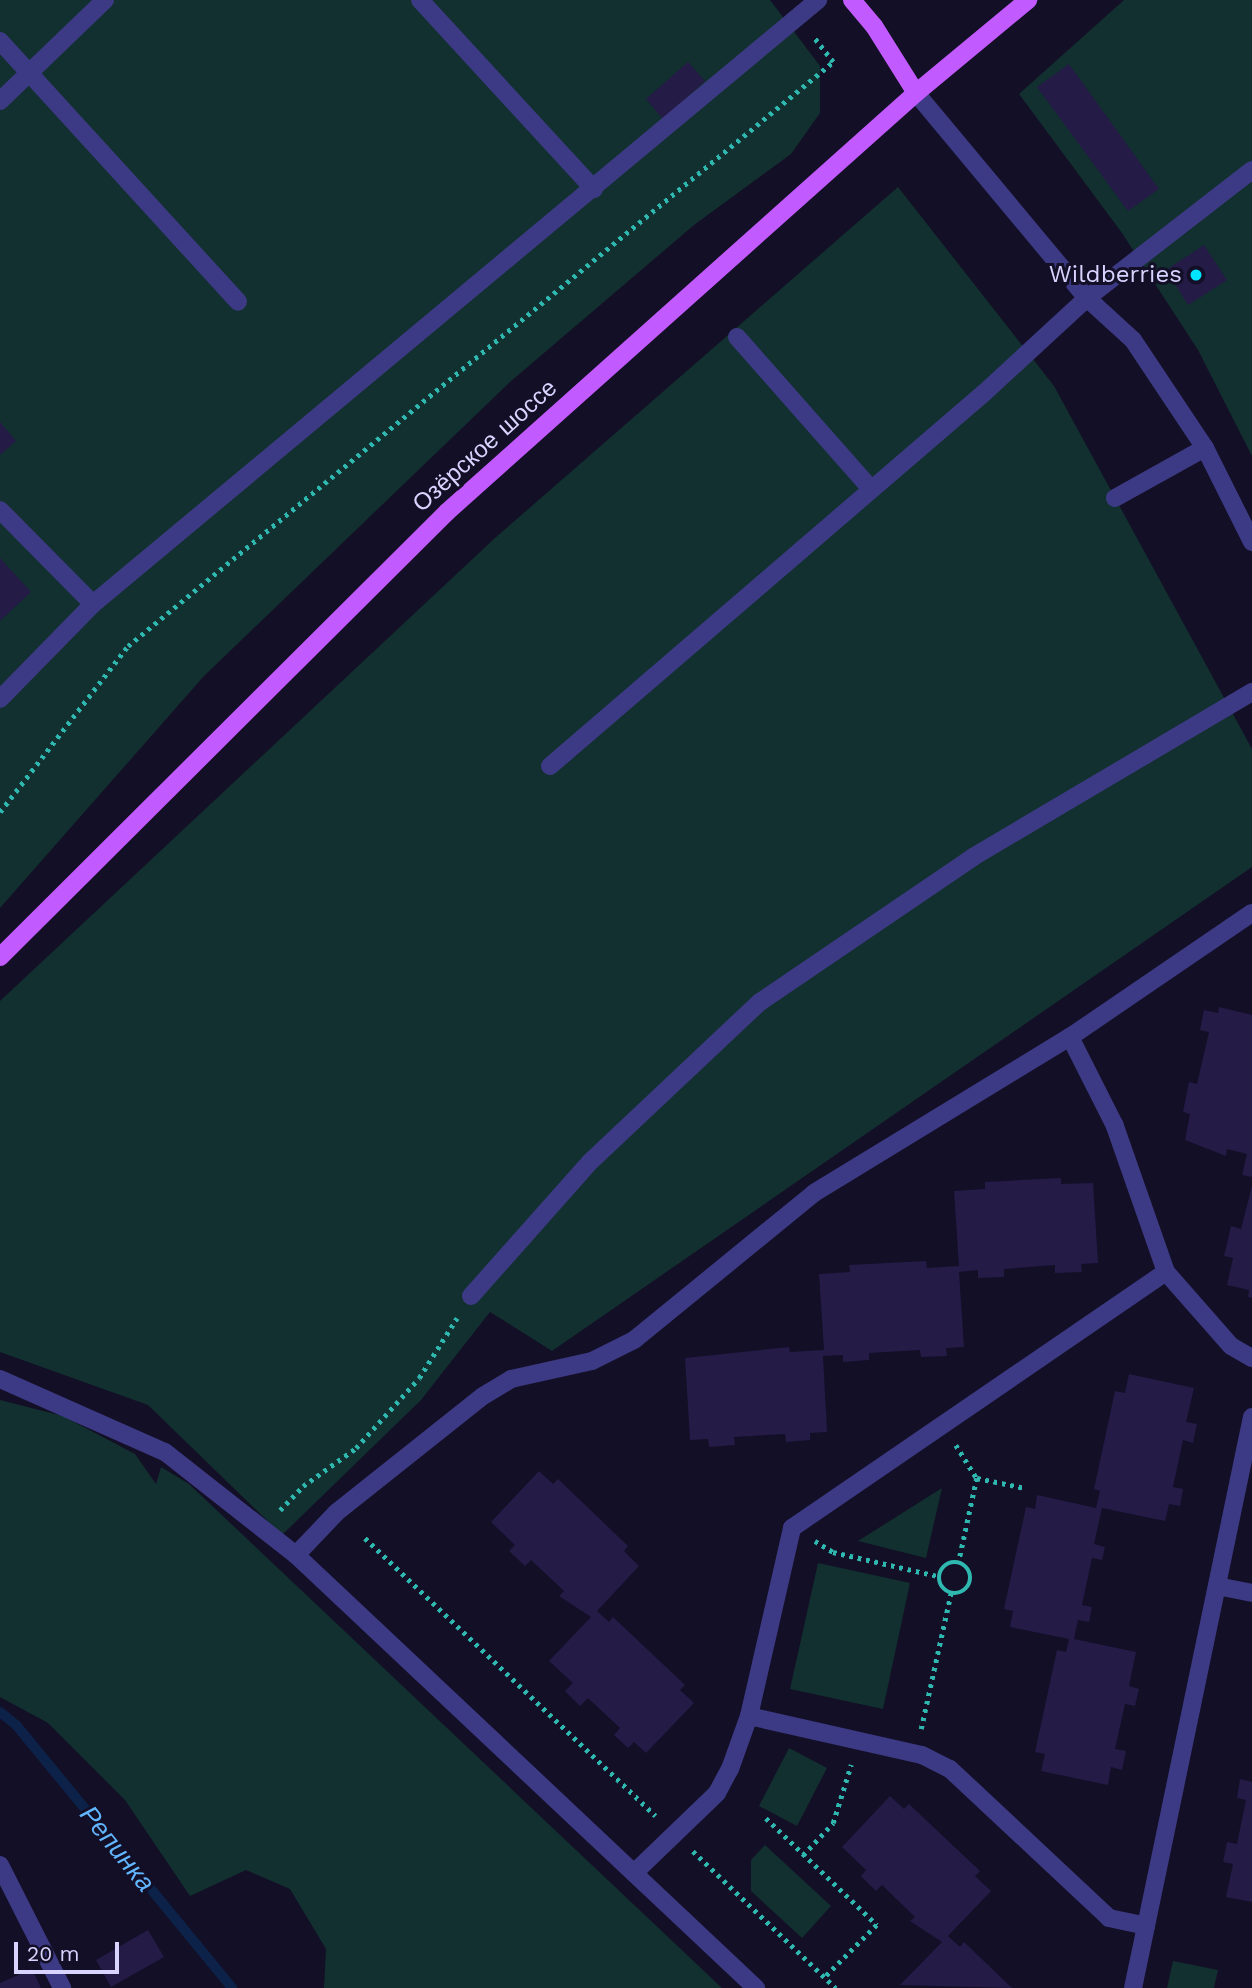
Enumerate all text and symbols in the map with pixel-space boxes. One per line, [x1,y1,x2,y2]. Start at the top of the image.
place label: Wildberries [1049,261,1182,289]
marker: Wildberries [1188,267,1204,283]
street label: Озёрское шоссе [407,374,563,518]
water label: Репинка [73,1800,161,1898]
scale bar [18,1928,122,1972]
text: 20 m [27,1941,79,1966]

